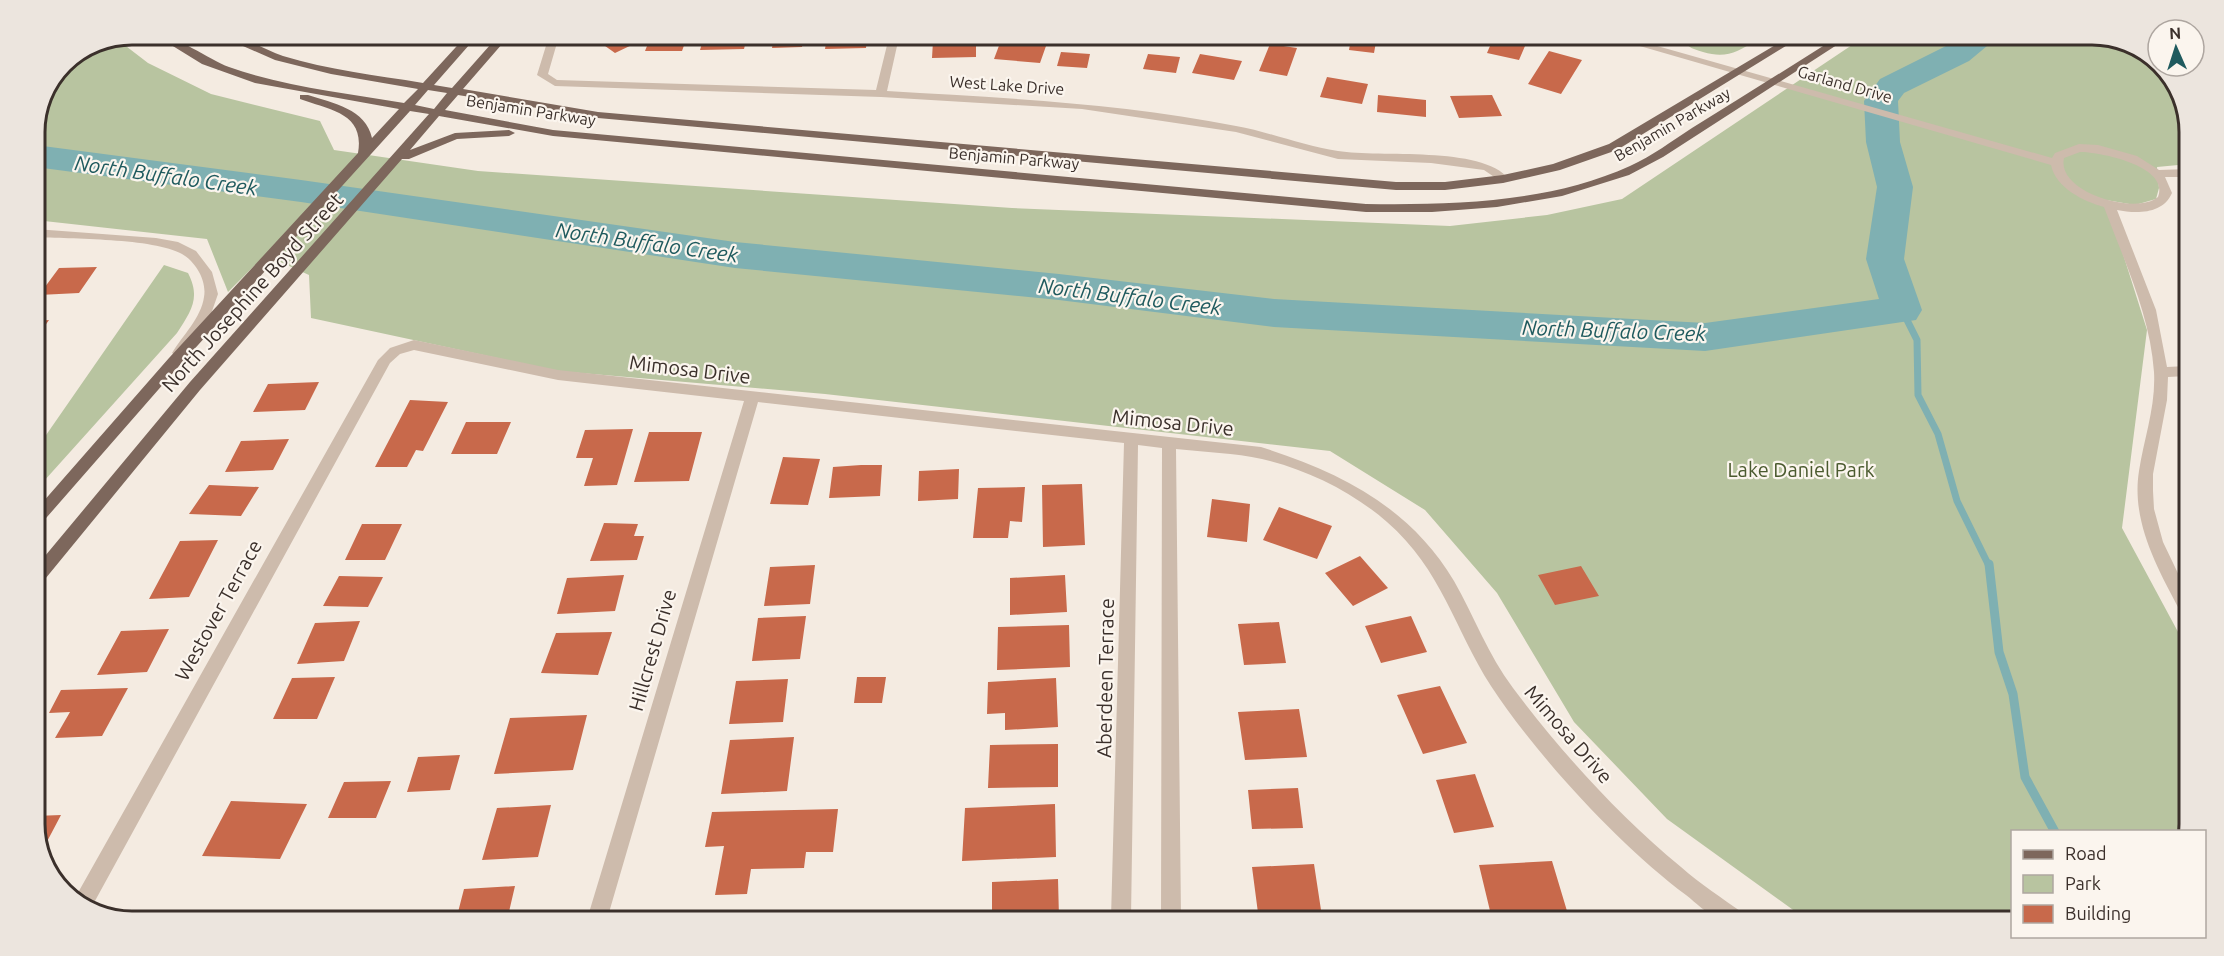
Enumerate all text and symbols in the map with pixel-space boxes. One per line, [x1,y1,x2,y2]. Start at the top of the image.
north arrow [2146,18,2206,78]
text: N [2169,24,2182,42]
street label: Garland Drive [1796,62,1894,106]
street label: West Lake Drive [949,72,1065,98]
street label: Benjamin Parkway [1611,83,1733,165]
street label: Benjamin Parkway [465,91,597,129]
street label: Benjamin Parkway [948,143,1080,173]
water label: North Buffalo Creek [73,150,259,200]
street label: North Josephine Boyd Street [157,188,348,396]
water label: North Buffalo Creek [554,217,740,267]
water label: North Buffalo Creek [1037,273,1223,319]
water label: North Buffalo Creek [1522,315,1707,345]
street label: Mimosa Drive [628,350,752,388]
street label: Mimosa Drive [1111,404,1235,440]
park label: Lake Daniel Park [1727,458,1875,481]
street label: Westover Terrace [170,536,266,684]
street label: Hillcrest Drive [624,586,680,714]
street label: Aberdeen Terrace [1092,598,1118,758]
street label: Mimosa Drive [1520,680,1618,788]
legend [2011,830,2206,938]
text: Road [2065,843,2107,863]
text: Park [2065,873,2101,893]
text: Building [2065,903,2131,923]

